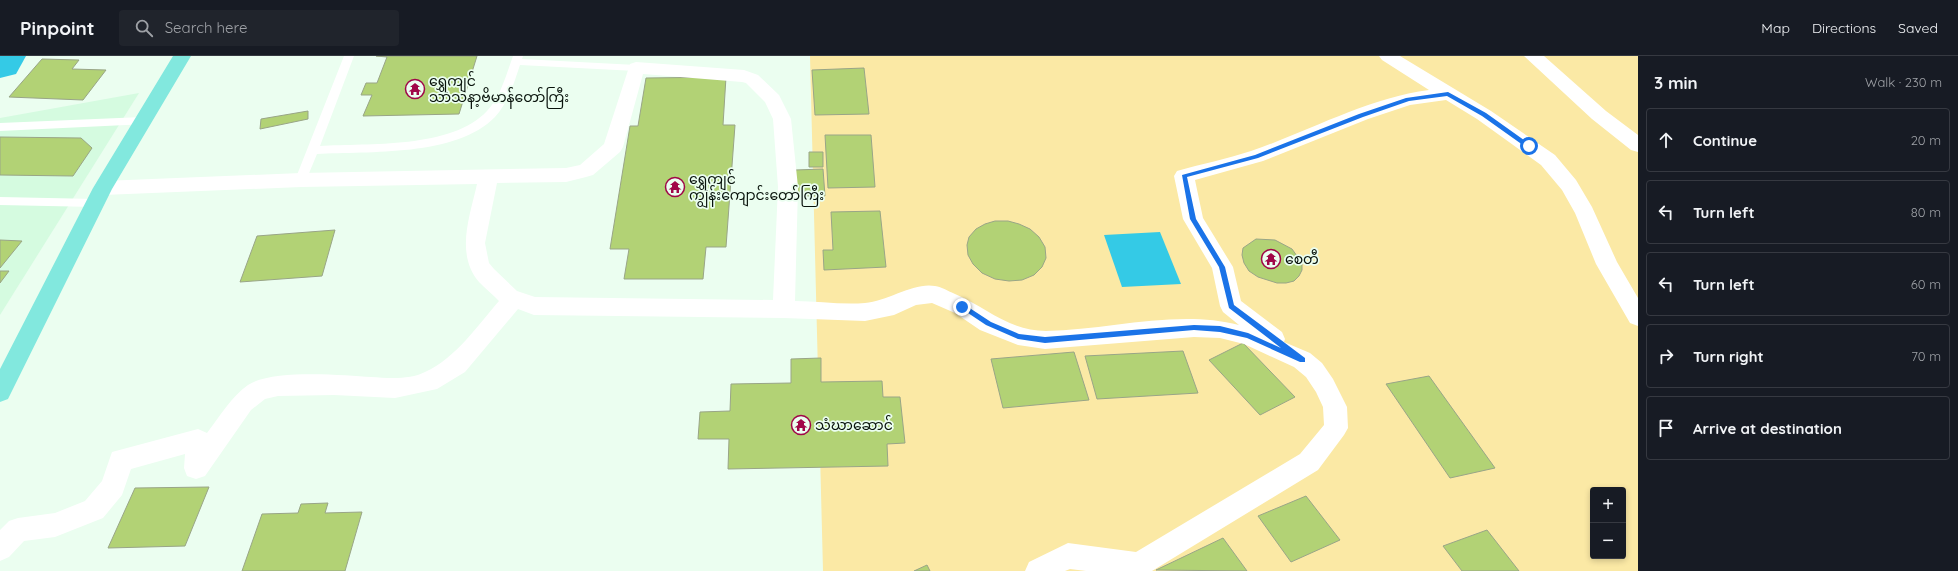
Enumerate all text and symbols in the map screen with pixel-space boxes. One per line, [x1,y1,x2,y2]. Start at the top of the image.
search box [119,10,399,46]
text: Pinpoint [20,16,95,40]
icon: search [133,17,155,39]
text: Search here [165,18,247,37]
text: Map [1761,19,1790,37]
text: Directions [1812,19,1876,37]
text: Saved [1898,19,1938,37]
place label: ရွှေကျင် သာသနာ့ဗိမာန်တော်ကြီး [429,71,569,109]
text: 3 min [1654,72,1698,93]
text: Walk · 230 m [1865,74,1942,90]
temple icon: ရွှေကျင် သာသနာ့ဗိမာန်တော်ကြီး [404,78,426,100]
icon: ahead [1655,129,1677,151]
text: Continue [1693,131,1757,150]
text: 20 m [1911,132,1941,148]
route start [1520,137,1538,155]
place label: ရွှေကျင် ကျွန်းကျောင်းတော်ကြီး [689,169,824,208]
temple icon: ရွှေကျင် ကျွန်းကျောင်းတော်ကြီး [664,176,686,198]
icon: left [1655,201,1677,223]
text: Turn left [1693,203,1755,222]
text: 80 m [1911,204,1941,220]
temple icon: စေတီ [1260,248,1282,270]
place label: စေတီ [1285,249,1319,268]
icon: left [1655,273,1677,295]
text: Turn left [1693,275,1755,294]
text: 60 m [1911,276,1941,292]
route end [953,298,971,316]
icon: right [1655,345,1677,367]
text: Turn right [1693,347,1764,366]
text: 70 m [1911,348,1941,364]
temple icon: သံဃာဆောင် [790,414,812,436]
place label: သံဃာဆောင် [815,415,893,434]
icon: arrive [1655,417,1677,439]
text: Arrive at destination [1693,419,1842,438]
map controls [1590,487,1626,559]
button: + [1590,487,1626,523]
button: − [1590,523,1626,559]

